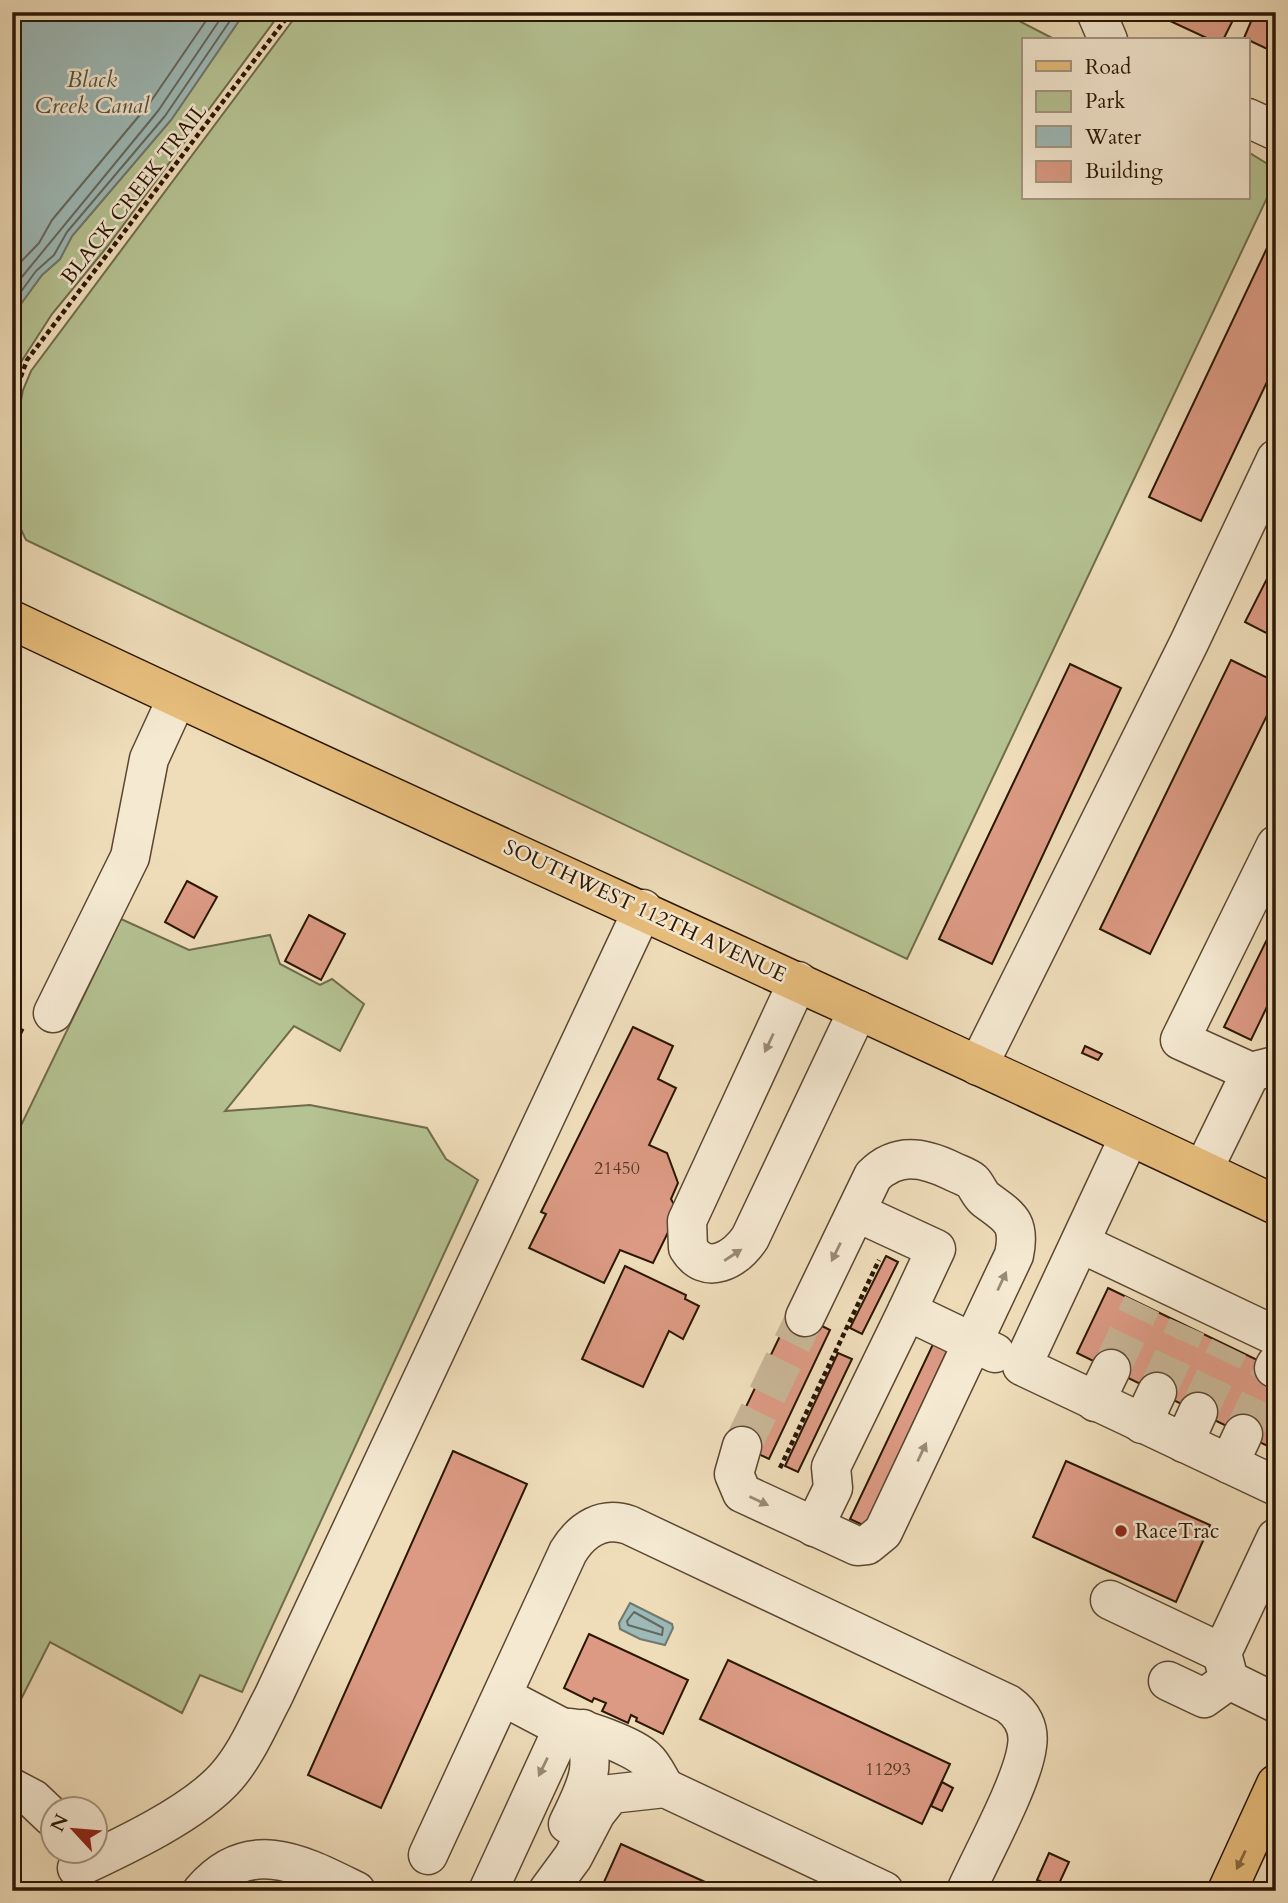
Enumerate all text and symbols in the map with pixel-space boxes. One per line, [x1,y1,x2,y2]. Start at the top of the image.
legend [1022,38,1250,200]
text: Road [1085,53,1131,82]
water label: Black Creek Canal [35,64,150,121]
text: Park [1085,87,1126,116]
street label: BLACK CREEK TRAIL [54,97,214,290]
text: Water [1084,123,1141,152]
text: Building [1085,157,1163,186]
street label: SOUTHWEST 112TH AVENUE [499,833,791,989]
one-way arrow [763,1033,775,1053]
house number: 21450 [594,1156,640,1181]
one-way arrow [831,1242,842,1262]
one-way arrow [723,1249,742,1262]
one-way arrow [996,1271,1008,1291]
one-way arrow [916,1442,928,1462]
one-way arrow [749,1495,769,1507]
place label: RaceTrac [1135,1517,1219,1546]
marker: RaceTrac [1113,1523,1129,1539]
one-way arrow [538,1757,549,1777]
house number: 11293 [865,1757,911,1782]
north arrow [38,1794,108,1864]
text: N [44,1809,75,1836]
one-way arrow [1235,1850,1247,1870]

